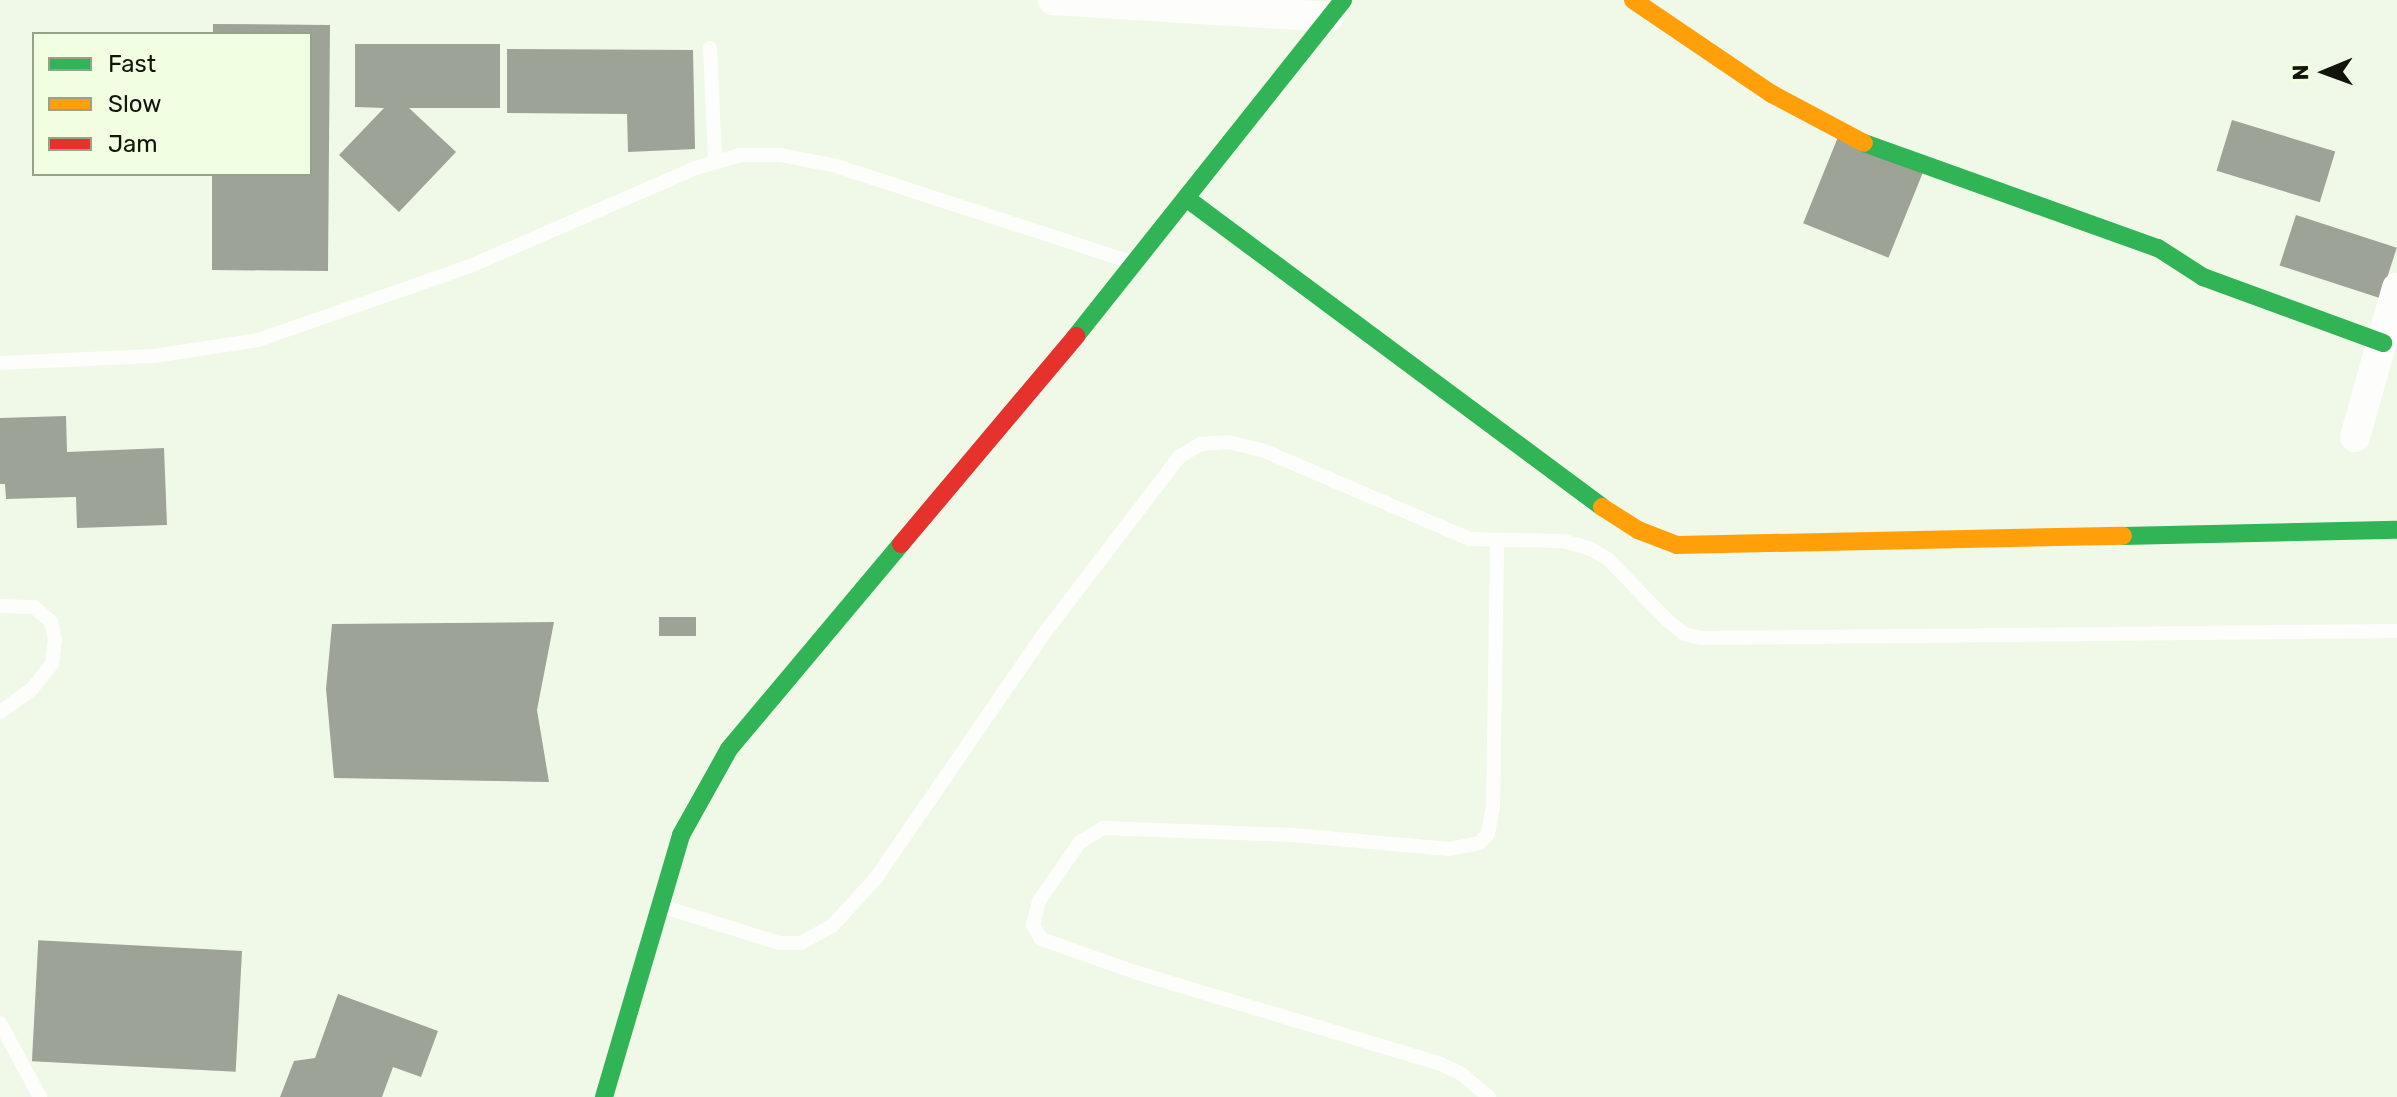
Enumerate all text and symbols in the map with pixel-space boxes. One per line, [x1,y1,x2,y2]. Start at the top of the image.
legend [32,32,312,176]
north arrow [2285,32,2365,112]
text: Fast [108,50,156,78]
text: N [2287,64,2314,81]
text: Slow [108,90,161,118]
text: Jam [108,130,158,158]

